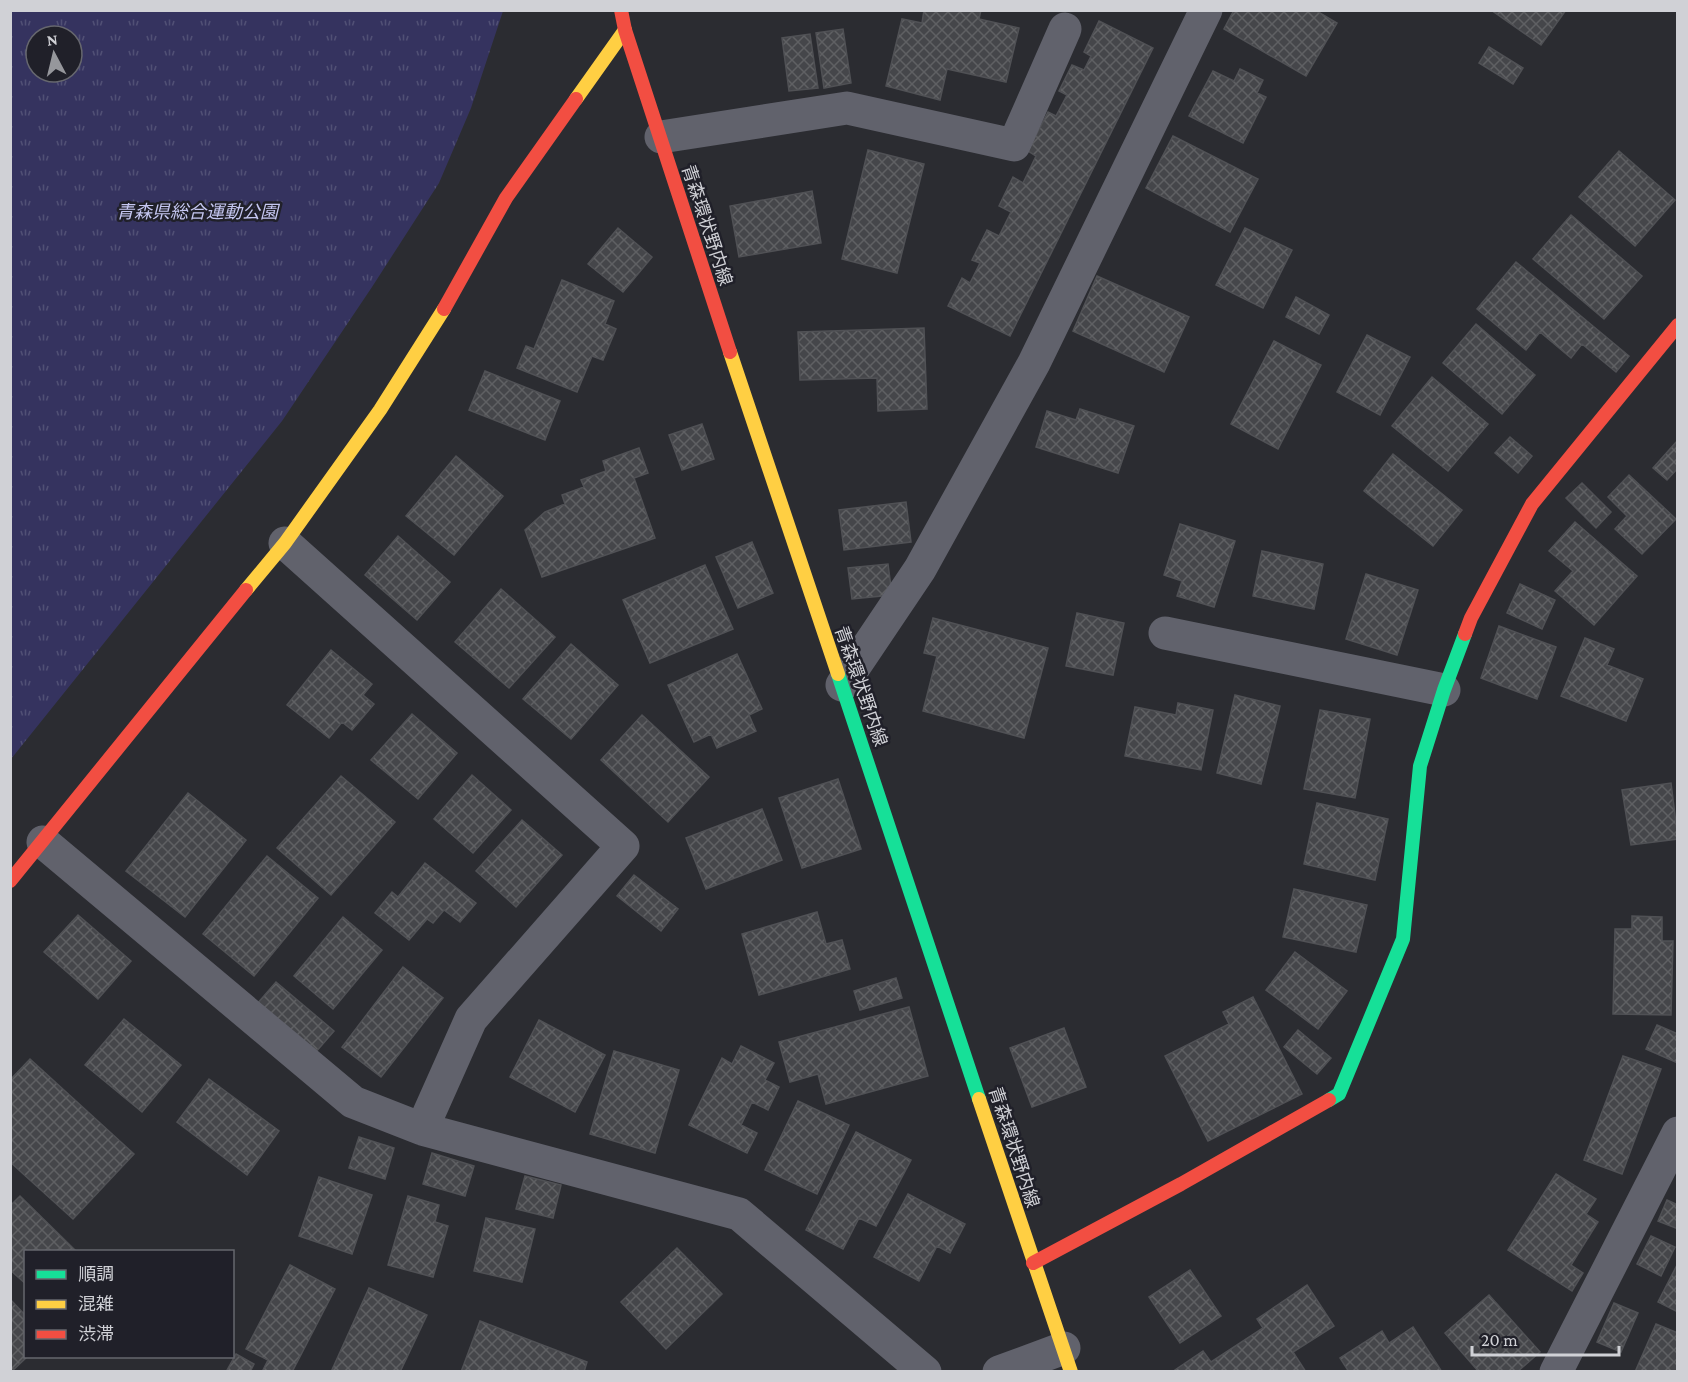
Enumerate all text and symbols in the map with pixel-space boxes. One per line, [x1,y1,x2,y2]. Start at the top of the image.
north arrow [24,24,84,84]
text: N [46,30,59,49]
street label: 青森環状野内線 [678,162,736,288]
park label: 青森県総合運動公園 [116,202,281,222]
street label: 青森環状野内線 [831,623,891,749]
street label: 青森環状野内線 [985,1084,1043,1210]
legend [24,1250,234,1358]
text: 順調 [78,1264,114,1284]
text: 混雑 [78,1294,114,1314]
scale bar [1472,1319,1619,1357]
text: 渋滞 [78,1324,114,1344]
text: 20 m [1481,1330,1518,1350]

